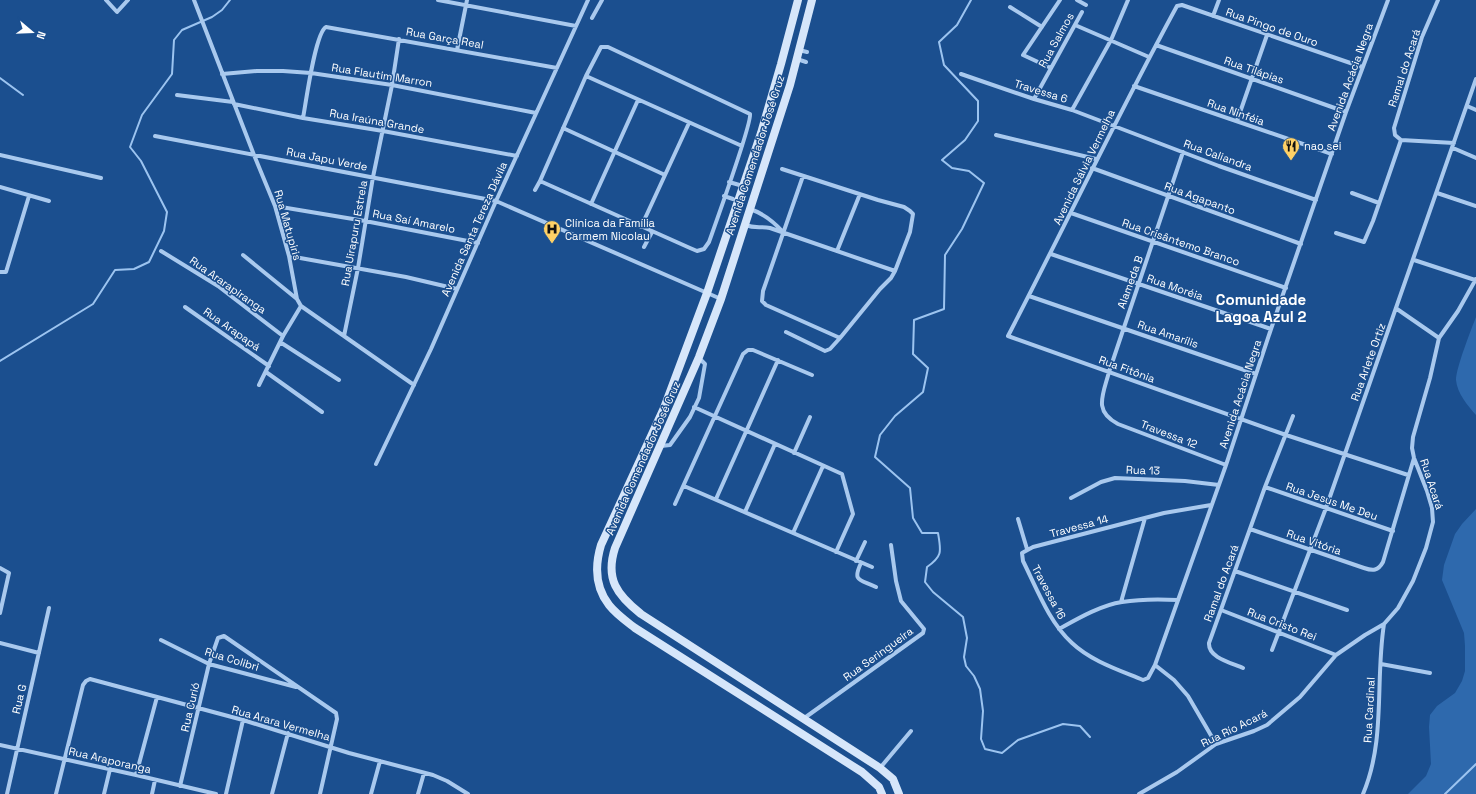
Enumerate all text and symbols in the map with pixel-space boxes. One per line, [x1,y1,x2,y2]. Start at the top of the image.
street label: Rua Pingo de Ouro [1224,5,1320,49]
street label: Rua Salmos [1035,10,1077,70]
north arrow [12,12,52,52]
street label: Avenida Acácia Negra [1324,21,1376,133]
street label: Rua Garça Real [405,24,485,52]
street label: Ramal do Acará [1385,27,1423,109]
text: N [34,29,49,41]
street label: Rua Tilápias [1222,53,1286,87]
street label: Rua Flautim Marron [331,60,433,90]
street label: Avenida Comendador José Cruz [723,73,788,237]
street label: Travessa 6 [1013,76,1070,106]
street label: Rua Ninféia [1206,96,1267,129]
street label: Rua Iraúna Grande [328,106,426,136]
street label: Avenida Sálvia Vermelha [1050,106,1118,227]
street label: Rua Caliandra [1182,136,1255,174]
restaurant icon: nao sei [1281,136,1301,161]
place label: nao sei [1304,139,1342,153]
street label: Rua Japu Verde [285,144,369,174]
street label: Avenida Santa Tereza Dávila [438,159,510,299]
street label: Rua Uirapuru Estrela [338,178,370,287]
street label: Rua Agapanto [1163,179,1238,217]
street label: Rua Matupiris [271,188,305,262]
street label: Rua Saí Amarelo [371,206,457,236]
street label: Rua Crisântemo Branco [1120,215,1242,269]
place label: Clínica da Família Carmem Nicolau [565,216,656,243]
hospital icon: Clínica da Família Carmem Nicolau [542,219,562,244]
street label: Rua Ararapiranga [187,253,270,317]
street label: Alameda B [1114,254,1146,310]
street label: Rua Moréia [1145,271,1206,303]
district label: Comunidade Lagoa Azul 2 [1216,290,1307,326]
street label: Rua Arapapá [201,304,264,354]
street label: Rua Amarílis [1136,317,1200,351]
street label: Rua Arlete Ortiz [1347,321,1389,403]
street label: Avenida Acácia Negra [1216,337,1264,450]
street label: Rua Fitônia [1097,352,1158,386]
street label: Avenida Comendador José Cruz [603,379,683,537]
street label: Travessa 12 [1139,417,1200,451]
street label: Rua Acará [1417,457,1447,512]
street label: Rua 13 [1126,462,1161,478]
street label: Rua Jesus Me Deu [1284,479,1380,523]
street label: Travessa 14 [1048,511,1110,541]
street label: Rua Vitória [1285,526,1344,558]
street label: Ramal do Acará [1201,542,1242,624]
street label: Travessa 16 [1029,562,1069,622]
street label: Rua Cristo Rei [1245,604,1319,644]
street label: Rua Seringueira [840,624,916,684]
street label: Rua Colibri [203,644,261,674]
street label: Rua Cardinal [1360,677,1378,743]
street label: Rua Curió [178,681,203,733]
street label: Rua G [9,683,29,715]
street label: Rua Arara Vermelha [230,702,332,744]
street label: Rua Río Acará [1199,706,1270,750]
street label: Rua Araporanga [67,744,153,776]

